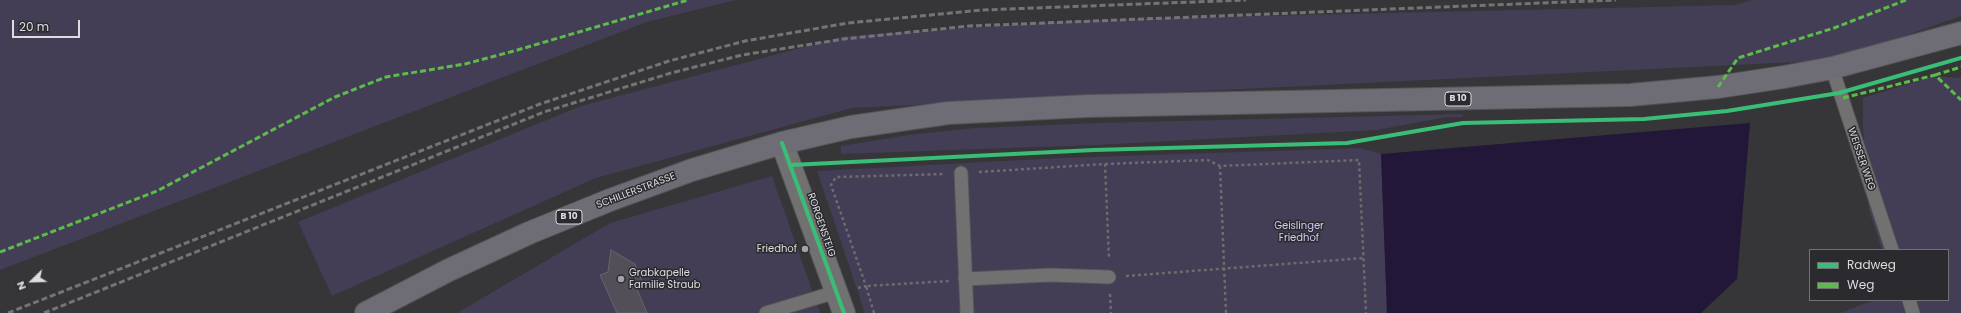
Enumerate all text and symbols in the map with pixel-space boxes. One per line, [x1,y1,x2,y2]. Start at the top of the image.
scale bar [14,12,82,38]
text: 20 m [19,18,49,35]
road number: B 10 [1445,92,1471,106]
street label: WEISSER WEG [1845,126,1877,192]
street label: SCHILLERSTRASSE [595,170,677,212]
street label: RORGENSTEIG [804,192,838,258]
road number: B 10 [556,210,582,224]
park label: Geislinger Friedhof [1274,220,1324,244]
place label: Friedhof [757,243,797,255]
marker: Friedhof [800,244,810,254]
legend [1809,249,1949,301]
text: Radweg [1847,256,1896,273]
north arrow [12,261,52,301]
place label: Grabkapelle Familie Straub [629,267,701,290]
marker: Grabkapelle Familie Straub [616,274,626,284]
text: Weg [1847,276,1874,293]
text: N [12,279,30,293]

